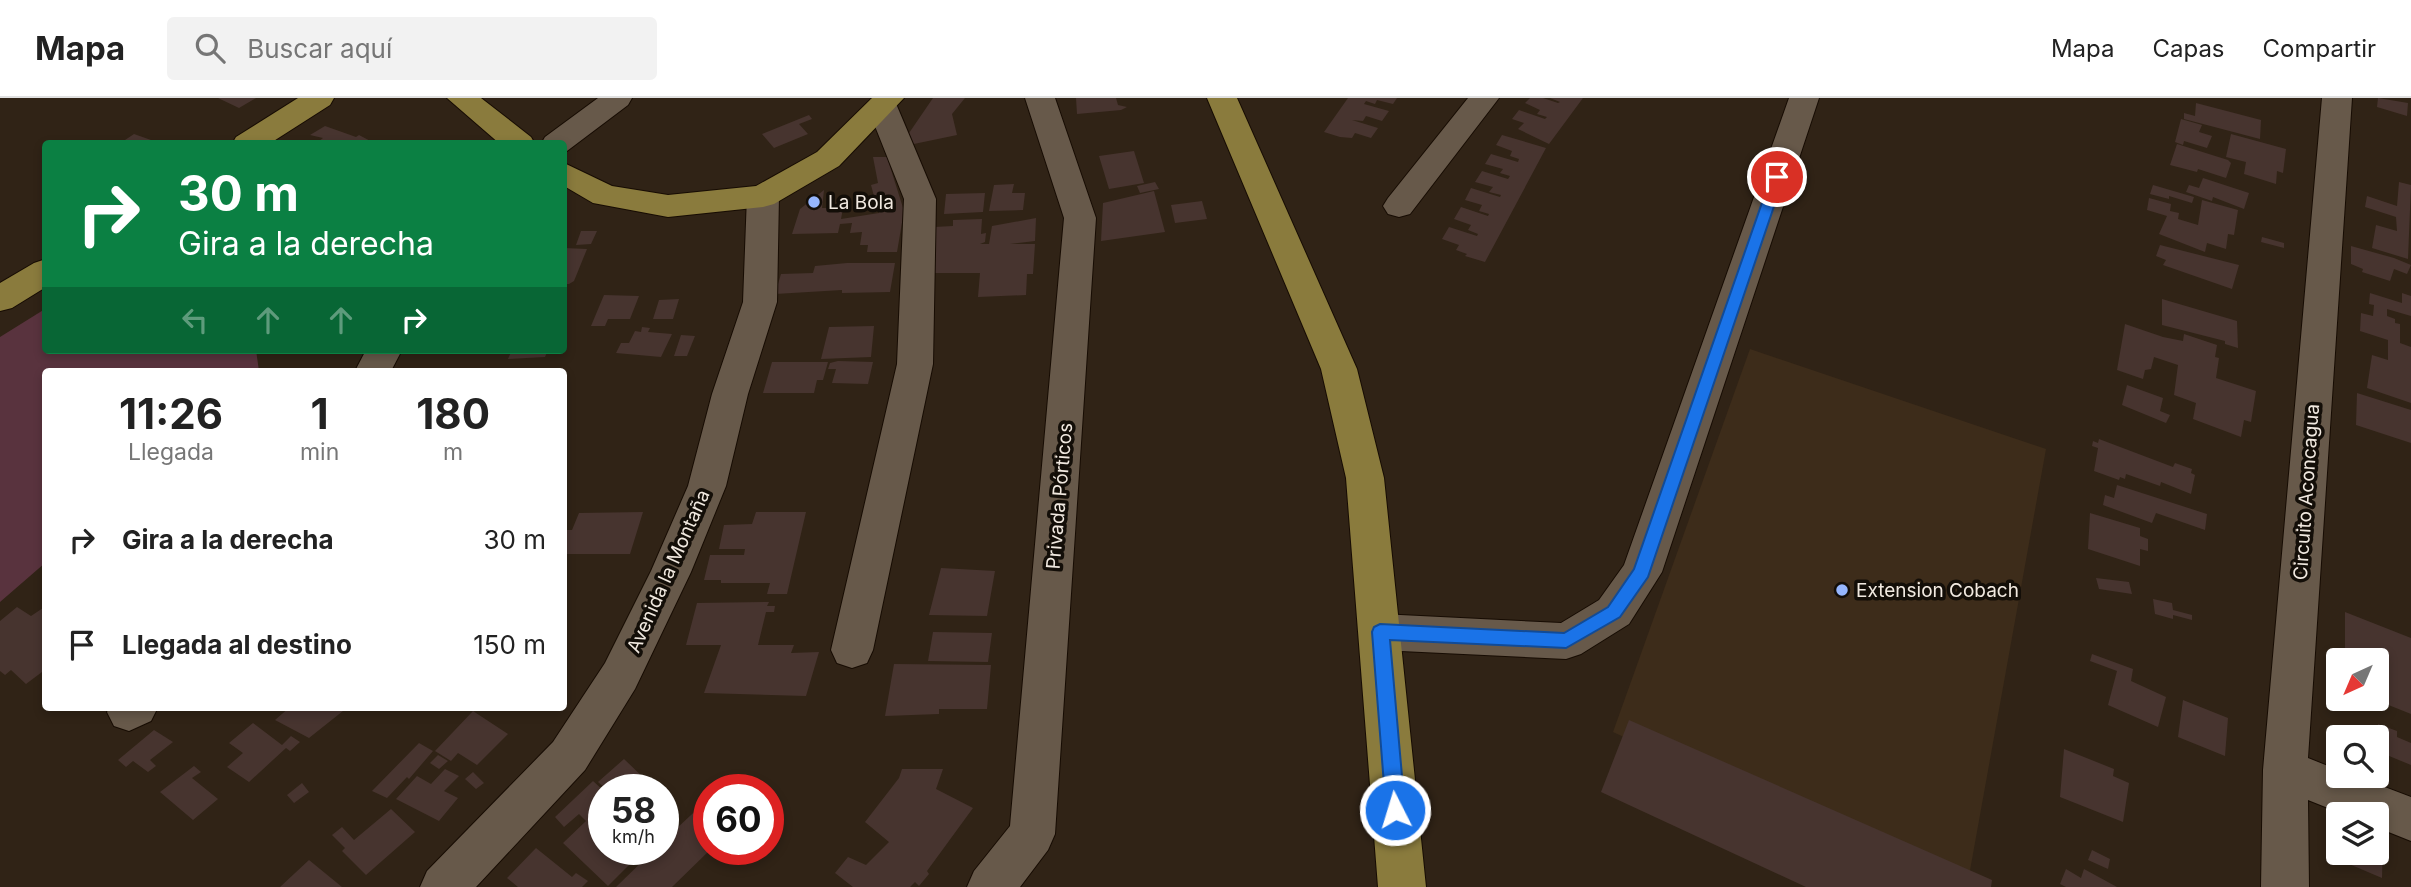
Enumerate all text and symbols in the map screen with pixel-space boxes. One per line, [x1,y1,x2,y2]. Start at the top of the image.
search box [167,17,657,80]
text: Mapa [35,28,125,68]
icon: search [191,29,229,67]
text: Buscar aquí [247,33,392,64]
text: Mapa [2051,34,2114,63]
text: Capas [2152,34,2225,63]
text: Compartir [2263,34,2376,63]
pin [1747,147,1807,207]
icon: arrive [1758,158,1796,196]
text: 30 m [178,164,299,223]
icon: right [63,168,154,259]
place label: La Bola [828,191,894,214]
marker: La Bola [806,194,822,210]
text: Gira a la derecha [178,224,434,263]
icon: left [176,301,214,339]
icon: ahead [249,301,287,339]
icon: ahead [322,301,360,339]
icon: right [395,301,433,339]
text: 11:26 [119,388,223,439]
text: 1 [311,388,329,439]
text: 180 [416,388,490,439]
street label: Circuito Aconcagua [2289,403,2324,581]
street label: Privada Pórticos [1042,422,1077,570]
text: Llegada [128,438,214,466]
text: min [300,438,339,466]
text: m [443,438,463,466]
street label: Avenida la Montaña [622,486,715,656]
icon: right [63,521,101,559]
text: Gira a la derecha [122,524,334,555]
text: 30 m [483,524,546,555]
place label: Extension Cobach [1856,579,2019,602]
marker: Extension Cobach [1834,582,1850,598]
icon: arrive [63,626,101,664]
text: Llegada al destino [122,629,352,660]
text: 150 m [473,629,546,660]
north arrow [2326,648,2389,710]
map controls [2326,648,2389,865]
button: search [2326,725,2389,788]
position arrow [1358,773,1432,847]
speed limit sign: 60 [693,774,784,865]
text: 58 [611,789,656,831]
button: layers [2326,802,2389,865]
text: km/h [612,826,655,847]

